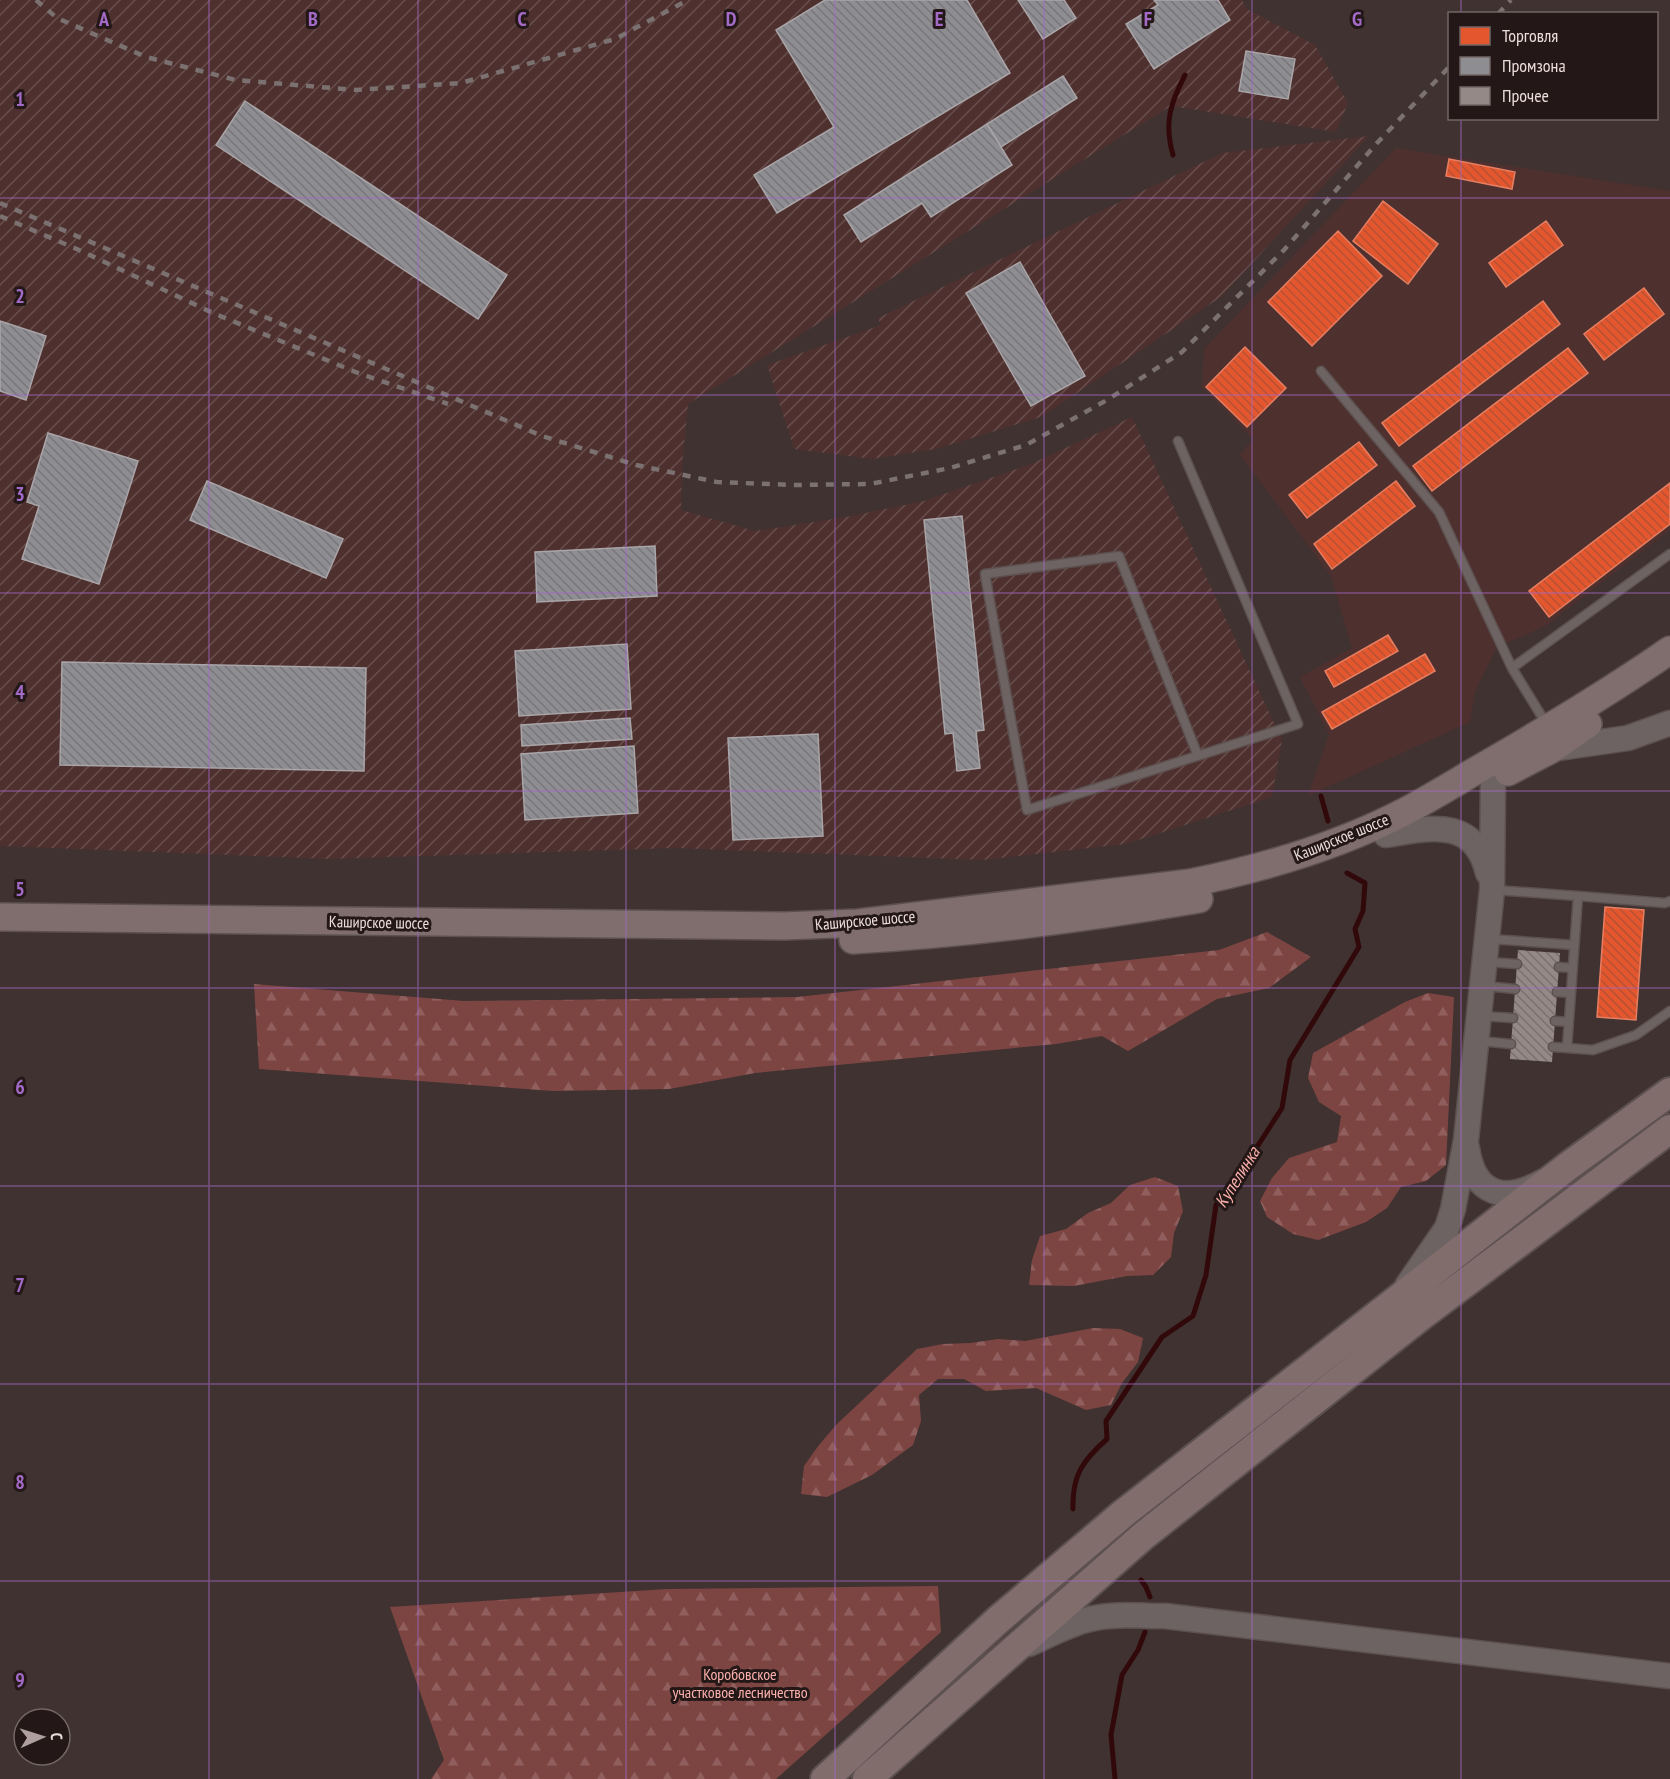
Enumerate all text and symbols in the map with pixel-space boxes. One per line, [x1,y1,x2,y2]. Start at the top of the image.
text: A [98,6,110,32]
text: B [308,6,318,32]
text: C [517,6,527,32]
text: D [726,6,737,32]
text: E [935,6,943,32]
text: F [1144,6,1152,32]
text: G [1352,6,1362,32]
legend [1448,12,1658,120]
text: Торговля [1502,24,1558,47]
text: Промзона [1502,54,1566,77]
text: Прочее [1502,84,1549,107]
text: 1 [15,86,25,112]
text: 2 [15,283,25,309]
text: 3 [15,481,25,507]
text: 4 [15,679,25,705]
street label: Каширское шоссе [1291,809,1391,865]
text: 5 [15,876,25,902]
street label: Каширское шоссе [814,906,916,934]
street label: Каширское шоссе [329,911,429,933]
text: 6 [15,1074,25,1100]
water label: Купелинка [1209,1142,1265,1212]
text: 7 [15,1272,25,1298]
text: 8 [15,1469,25,1495]
park label: Коробовское участковое лесничество [672,1664,808,1702]
text: 9 [15,1667,25,1693]
north arrow [12,1707,72,1767]
text: С [47,1732,67,1741]

